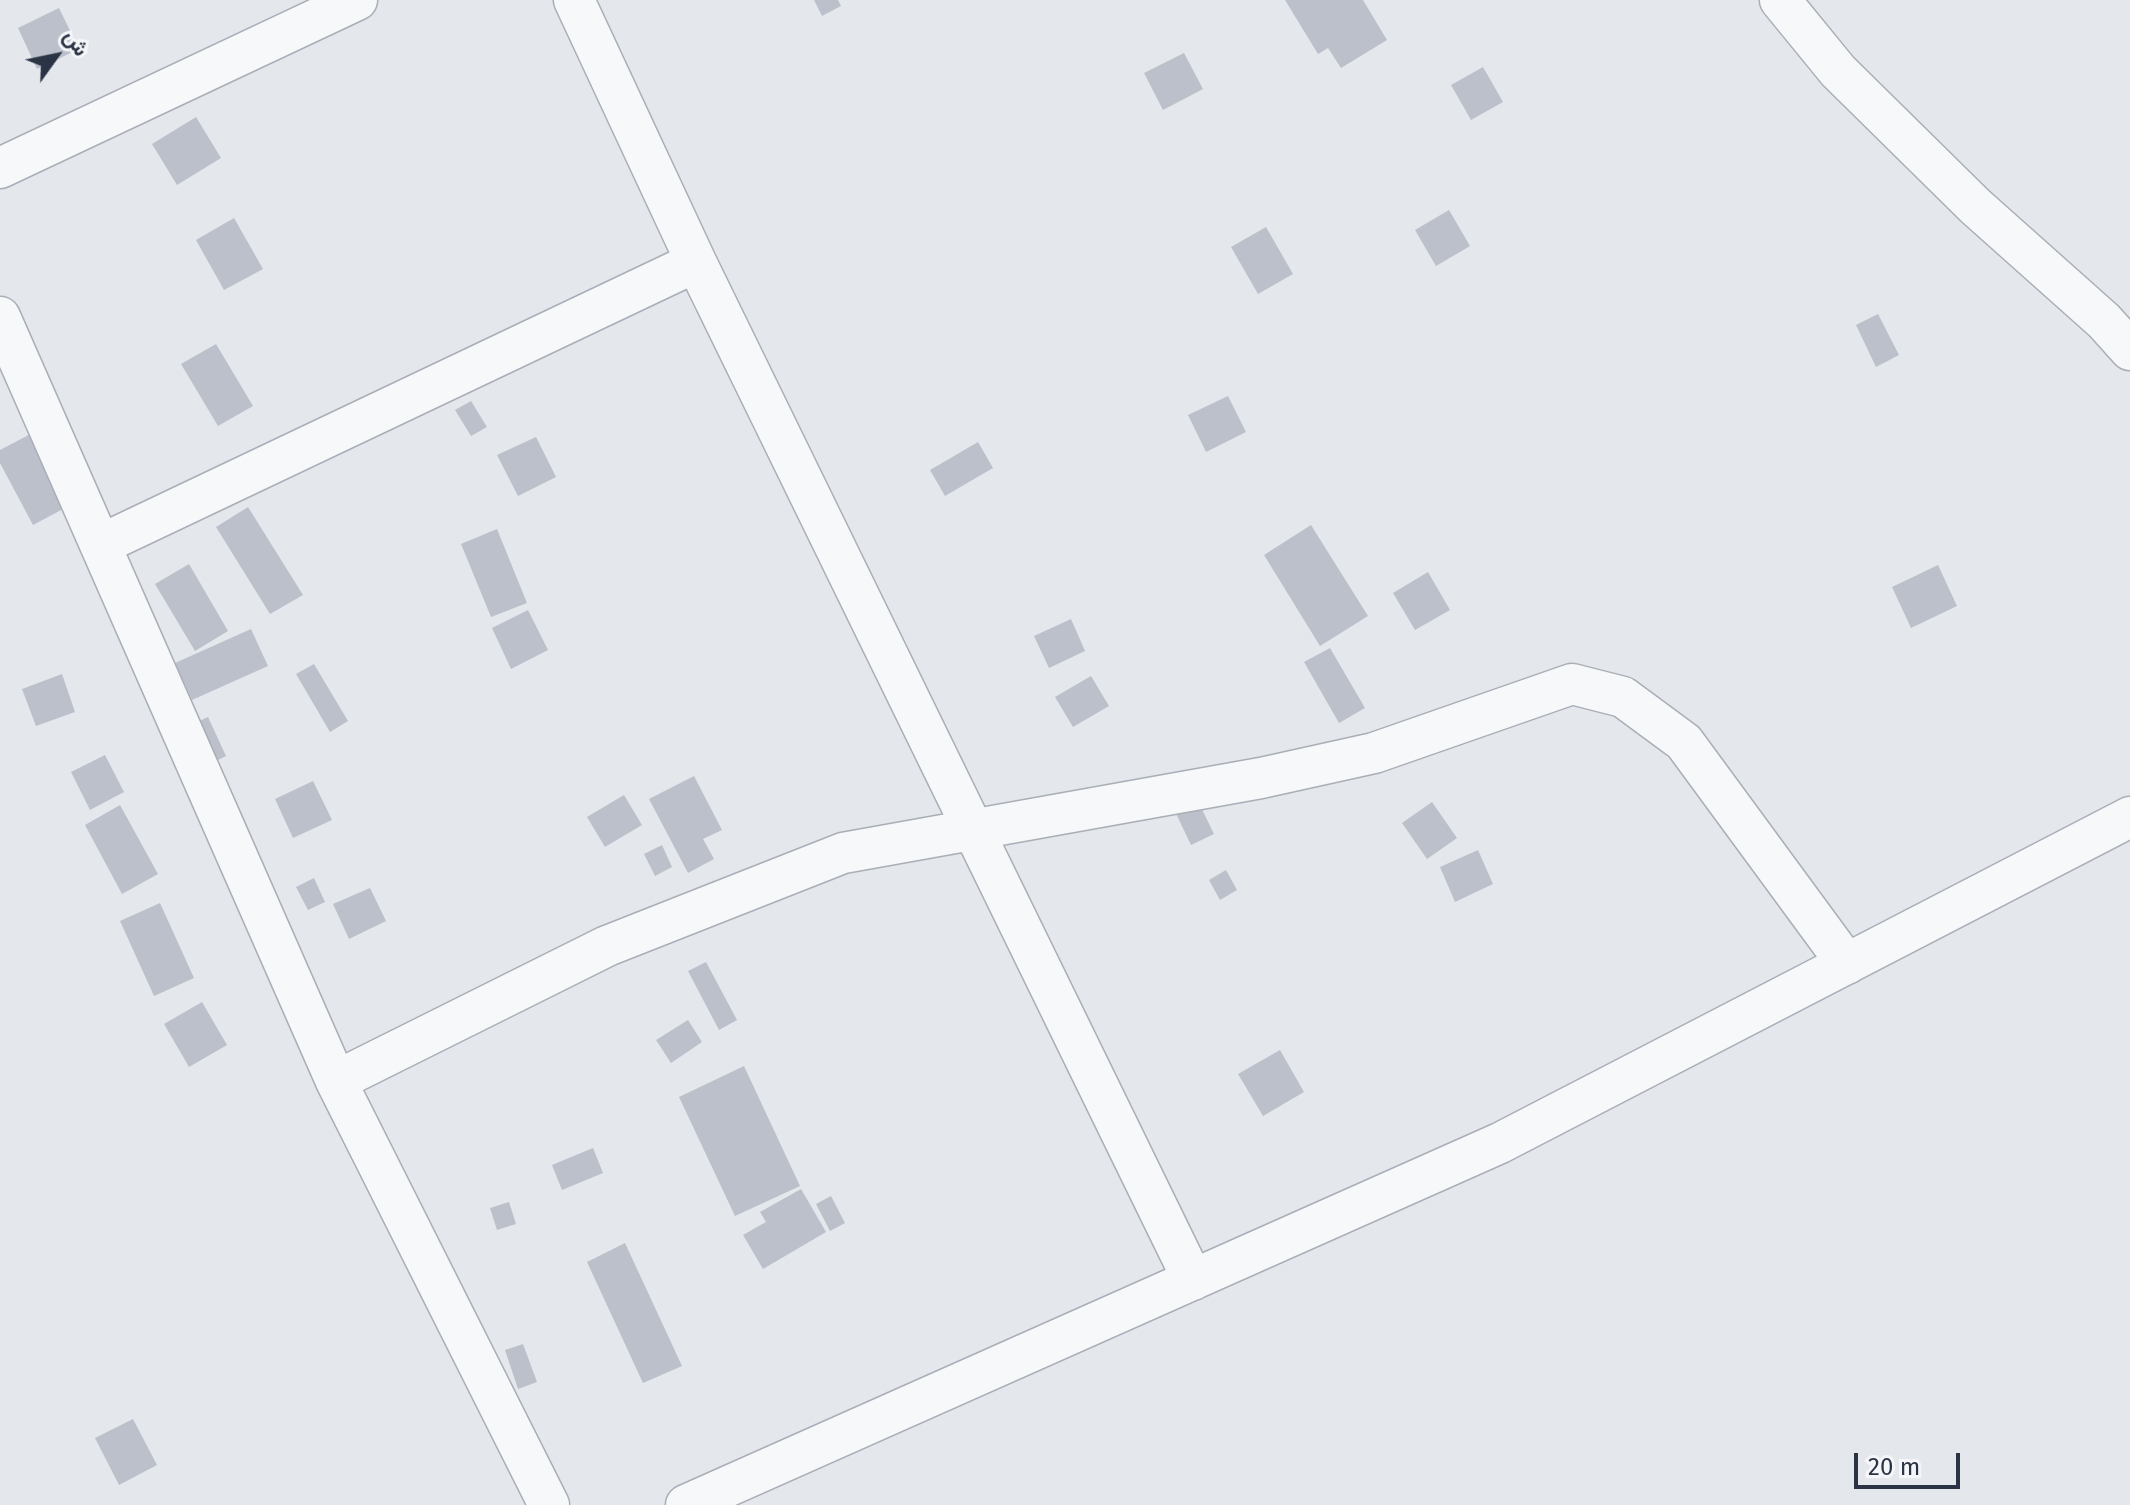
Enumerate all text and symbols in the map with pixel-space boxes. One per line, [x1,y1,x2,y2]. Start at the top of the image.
north arrow [16,16,96,96]
text: ش [58,24,95,61]
scale bar [1858,1437,1964,1487]
text: 20 m [1868,1453,1920,1481]

